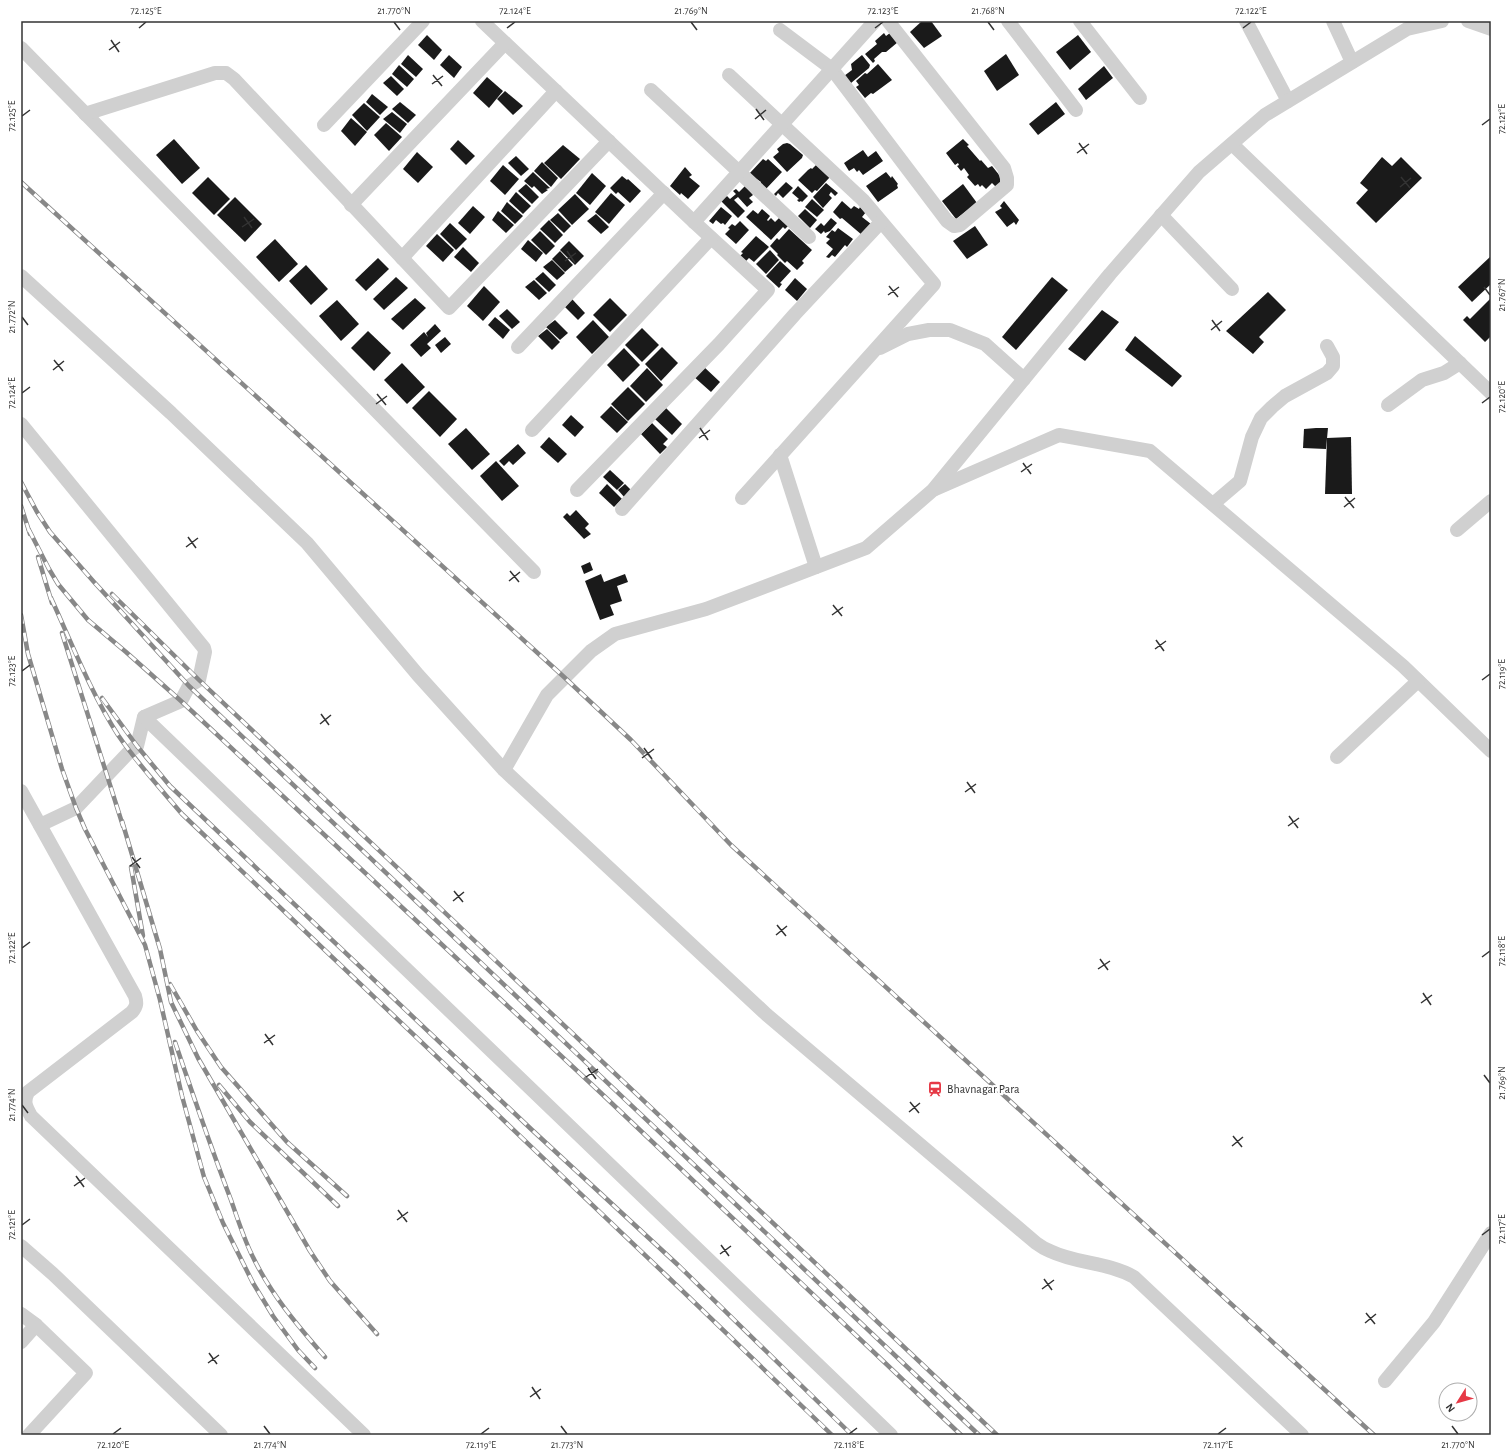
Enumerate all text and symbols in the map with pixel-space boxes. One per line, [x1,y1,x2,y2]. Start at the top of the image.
text: 72.125°E [131,6,162,16]
text: 21.770°N [377,6,411,16]
text: 72.124°E [499,6,531,16]
text: 21.769°N [674,6,708,16]
text: 72.123°E [868,6,899,16]
text: 21.768°N [971,6,1005,16]
text: 72.122°E [1235,6,1267,16]
text: 72.125°E [7,100,17,131]
text: 72.121°E [1497,104,1507,134]
text: 21.767°N [1497,278,1507,312]
text: 21.772°N [7,301,17,333]
text: 72.124°E [7,377,17,409]
text: 72.120°E [1497,381,1507,413]
text: 72.123°E [7,655,17,686]
text: 72.119°E [1497,659,1507,689]
text: 72.122°E [7,932,17,964]
text: 72.118°E [1497,936,1507,966]
text: 21.769°N [1497,1066,1507,1100]
station icon: Bhavnagar Para [926,1080,944,1098]
place label: Bhavnagar Para [947,1083,1020,1095]
text: 21.774°N [7,1088,17,1122]
text: 72.121°E [7,1210,17,1240]
text: 72.117°E [1497,1214,1507,1244]
north arrow [1438,1382,1478,1422]
text: N [1444,1401,1457,1414]
text: 72.120°E [97,1440,129,1450]
text: 21.774°N [253,1440,287,1450]
text: 72.119°E [466,1440,496,1450]
text: 21.773°N [551,1440,583,1450]
text: 72.118°E [834,1440,864,1450]
text: 72.117°E [1203,1440,1233,1450]
text: 21.770°N [1441,1440,1475,1450]

